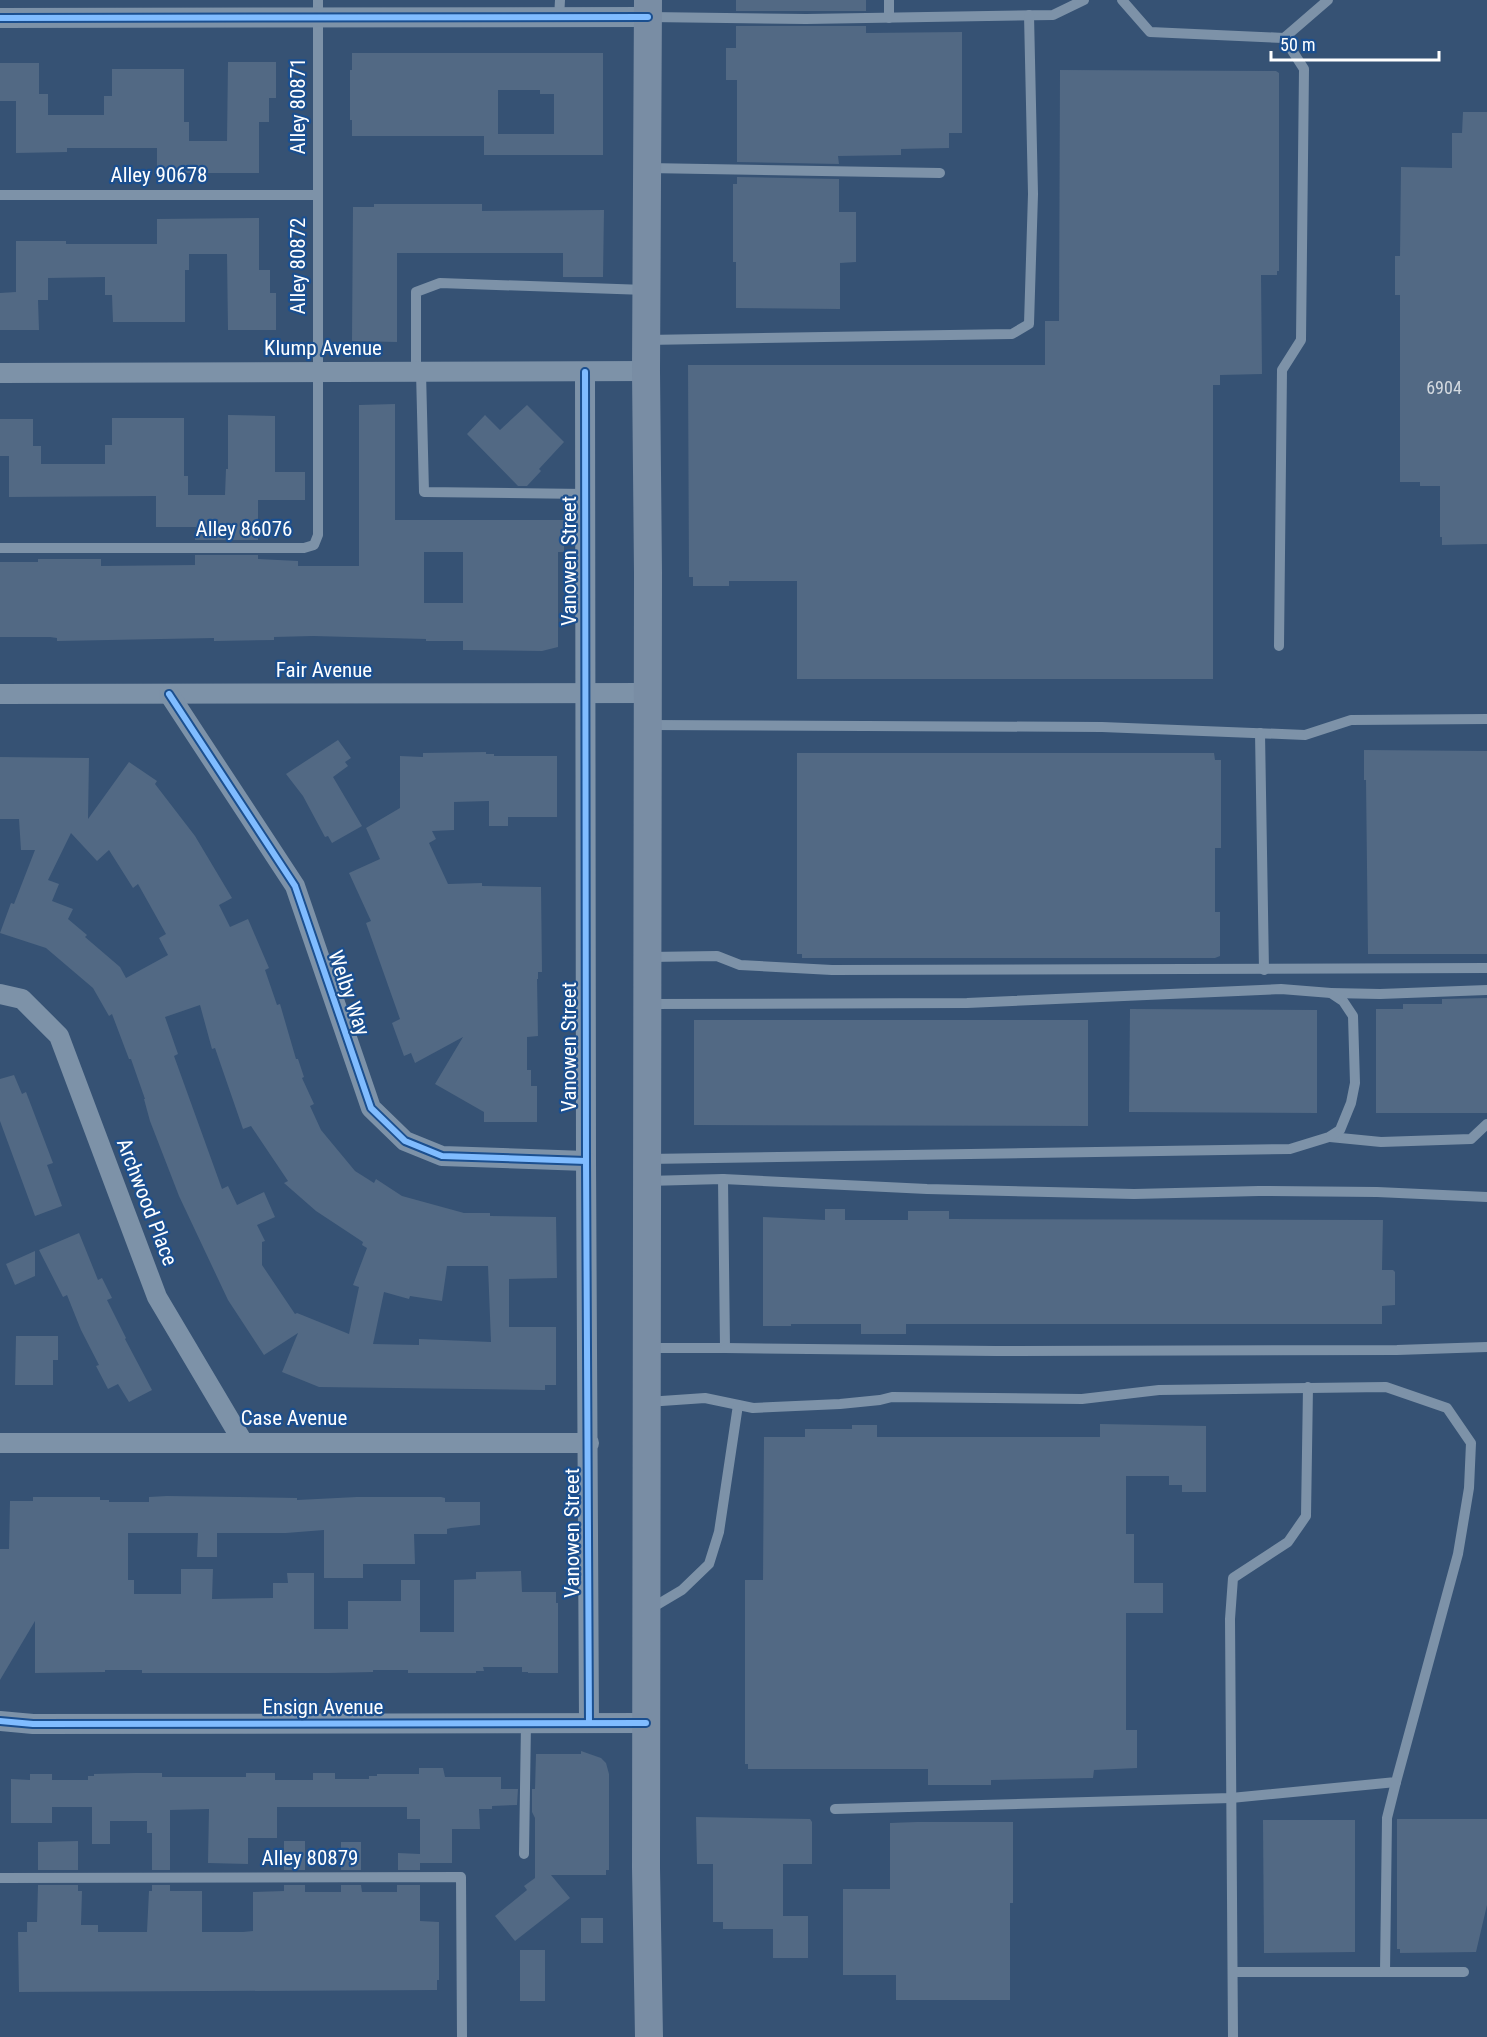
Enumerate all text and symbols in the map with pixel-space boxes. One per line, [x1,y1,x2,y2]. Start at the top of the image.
scale bar [1271,24,1439,62]
text: 50 m [1280,34,1315,55]
street label: Alley 80871 [286,58,310,154]
street label: Alley 90678 [111,163,207,187]
street label: Alley 80872 [286,218,310,314]
street label: Klump Avenue [264,336,382,360]
house number: 6904 [1426,377,1462,398]
street label: Vanowen Street [557,496,581,626]
street label: Alley 86076 [196,517,292,541]
street label: Fair Avenue [276,658,372,682]
street label: Welby Way [323,947,375,1039]
street label: Vanowen Street [557,982,581,1112]
street label: Archwood Place [112,1135,182,1269]
street label: Case Avenue [241,1406,347,1430]
street label: Vanowen Street [560,1468,584,1598]
street label: Ensign Avenue [263,1695,384,1719]
street label: Alley 80879 [262,1846,358,1870]

